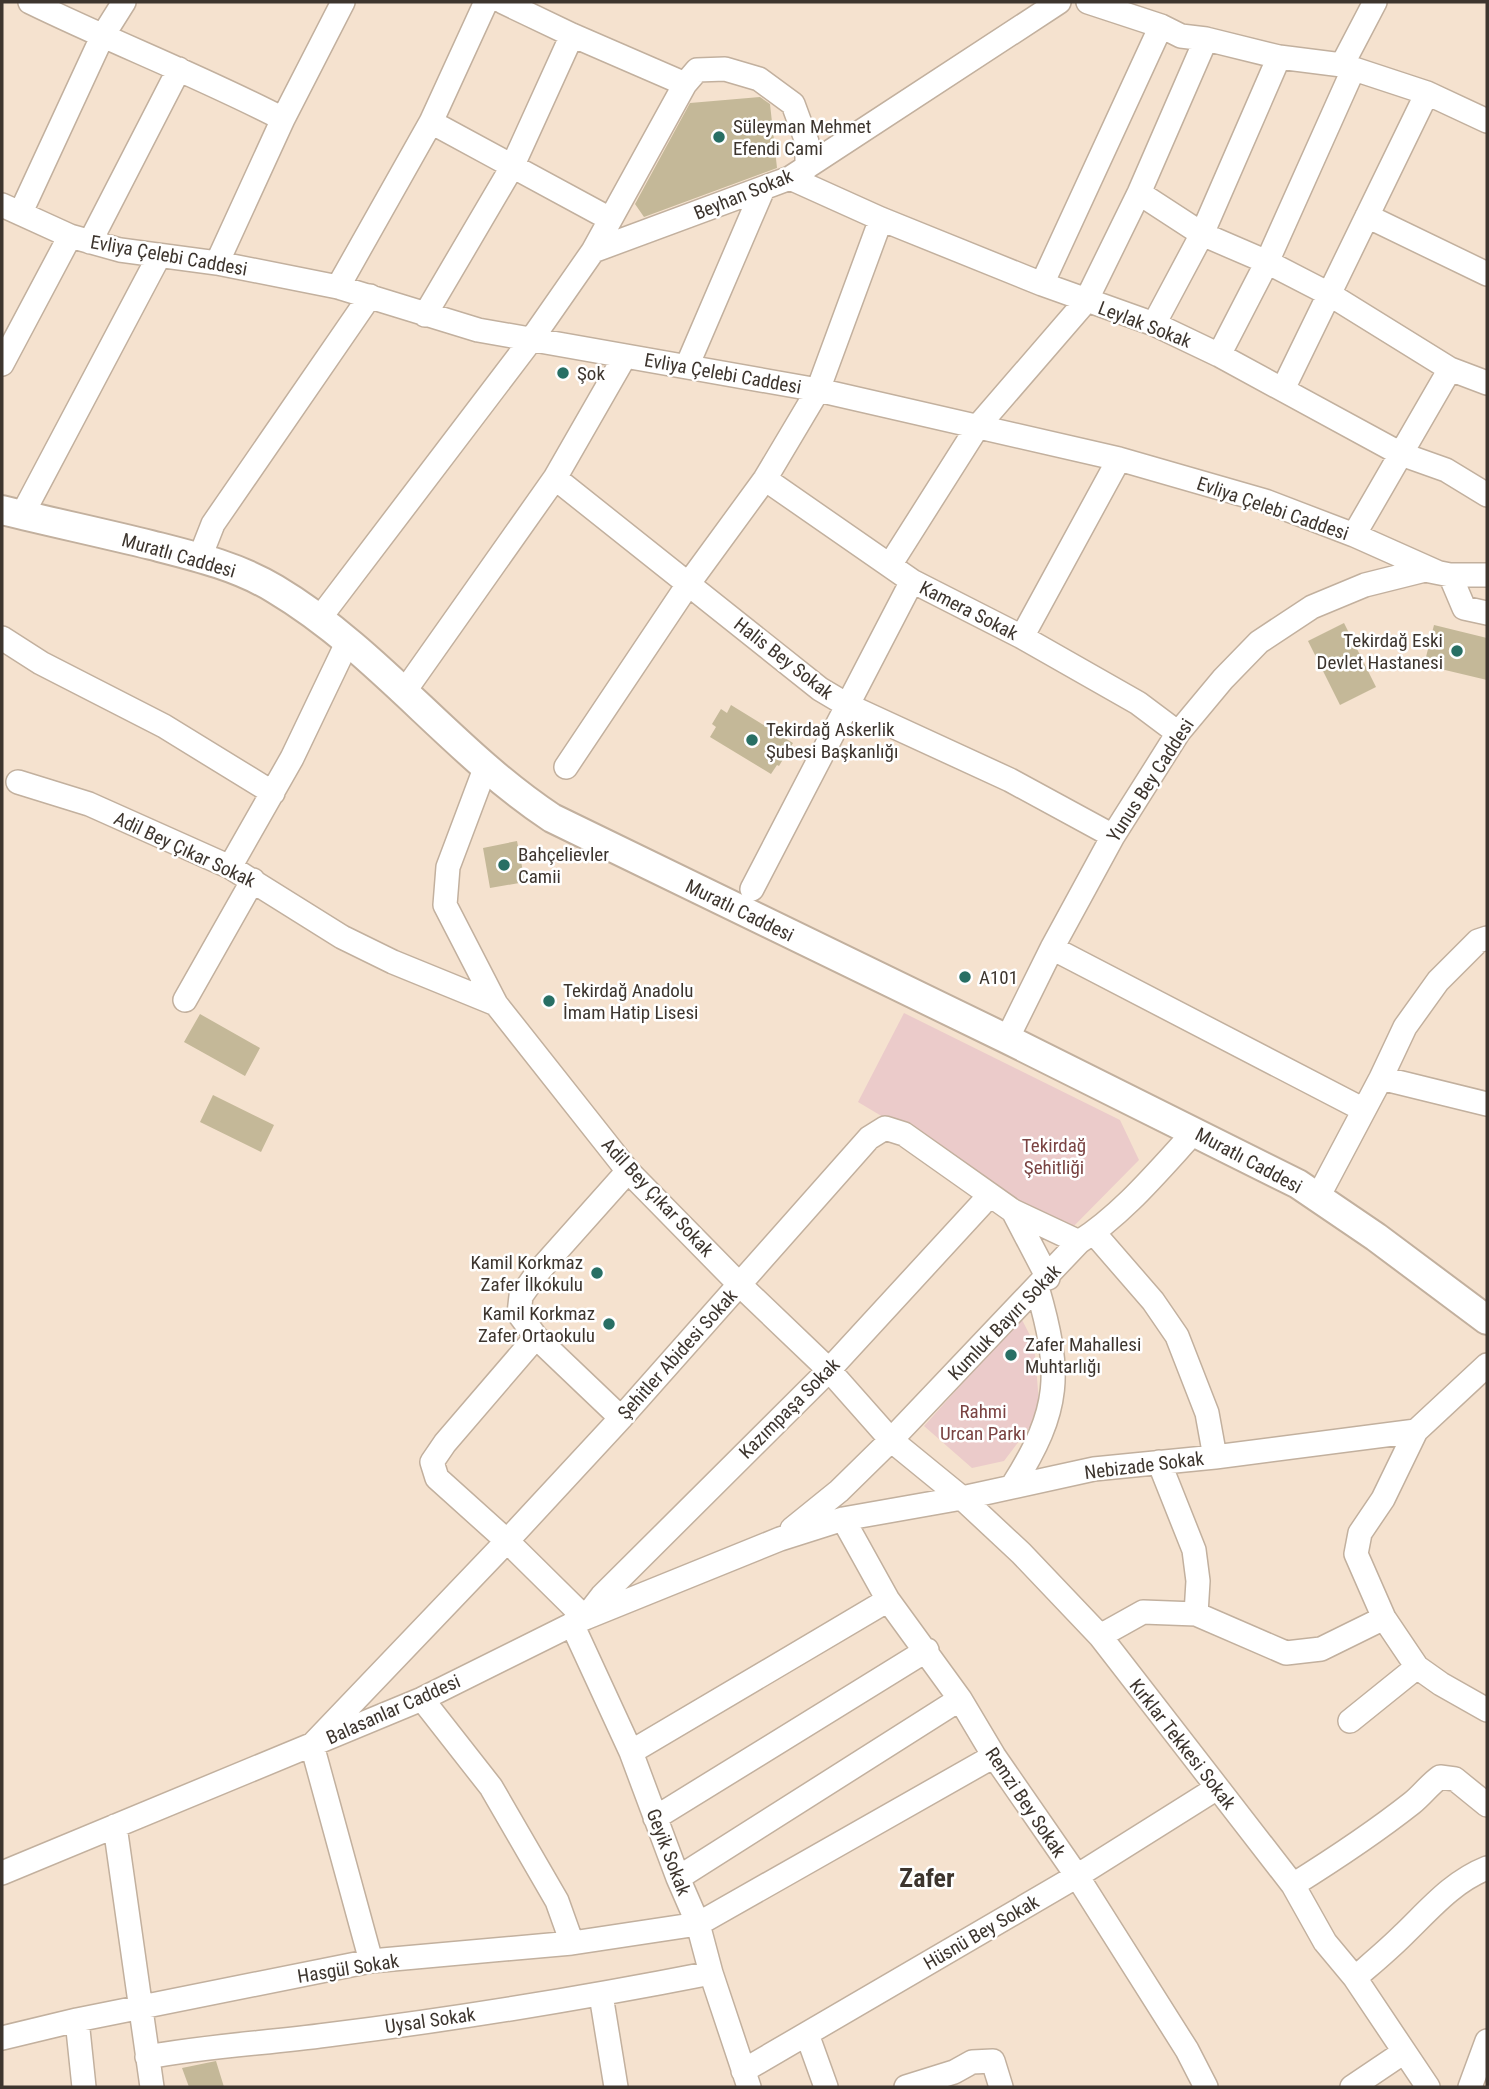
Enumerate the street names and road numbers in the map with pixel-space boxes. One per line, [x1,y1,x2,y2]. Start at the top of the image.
street label: Beyhan Sokak [690,164,796,225]
street label: Evliya Çelebi Caddesi [89,230,249,281]
street label: Leylak Sokak [1095,296,1195,353]
street label: Evliya Çelebi Caddesi [643,348,803,399]
street label: Evliya Çelebi Caddesi [1194,472,1352,545]
street label: Muratlı Caddesi [119,528,239,583]
street label: Kamera Sokak [916,576,1022,645]
street label: Halis Bey Sokak [729,612,838,705]
street label: Yunus Bey Caddesi [1102,714,1199,846]
street label: Adil Bey Çıkar Sokak [110,807,260,893]
street label: Muratlı Caddesi [682,874,798,947]
street label: Muratlı Caddesi [1191,1123,1306,1198]
street label: Adil Bey Çıkar Sokak [597,1133,719,1262]
street label: Kumluk Bayırı Sokak [943,1259,1066,1385]
street label: Şehitler Abidesi Sokak [613,1284,742,1424]
street label: Kazımpaşa Sokak [734,1353,845,1463]
street label: Nebizade Sokak [1083,1447,1206,1484]
street label: Balasanlar Caddesi [323,1670,464,1749]
street label: Kırklar Tekkesi Sokak [1125,1675,1241,1814]
street label: Remzi Bey Sokak [980,1743,1071,1862]
street label: Geyik Sokak [642,1806,696,1899]
street label: Hüsnü Bey Sokak [919,1890,1043,1975]
street label: Hasgül Sokak [296,1949,401,1988]
street label: Uysal Sokak [384,2003,477,2038]

